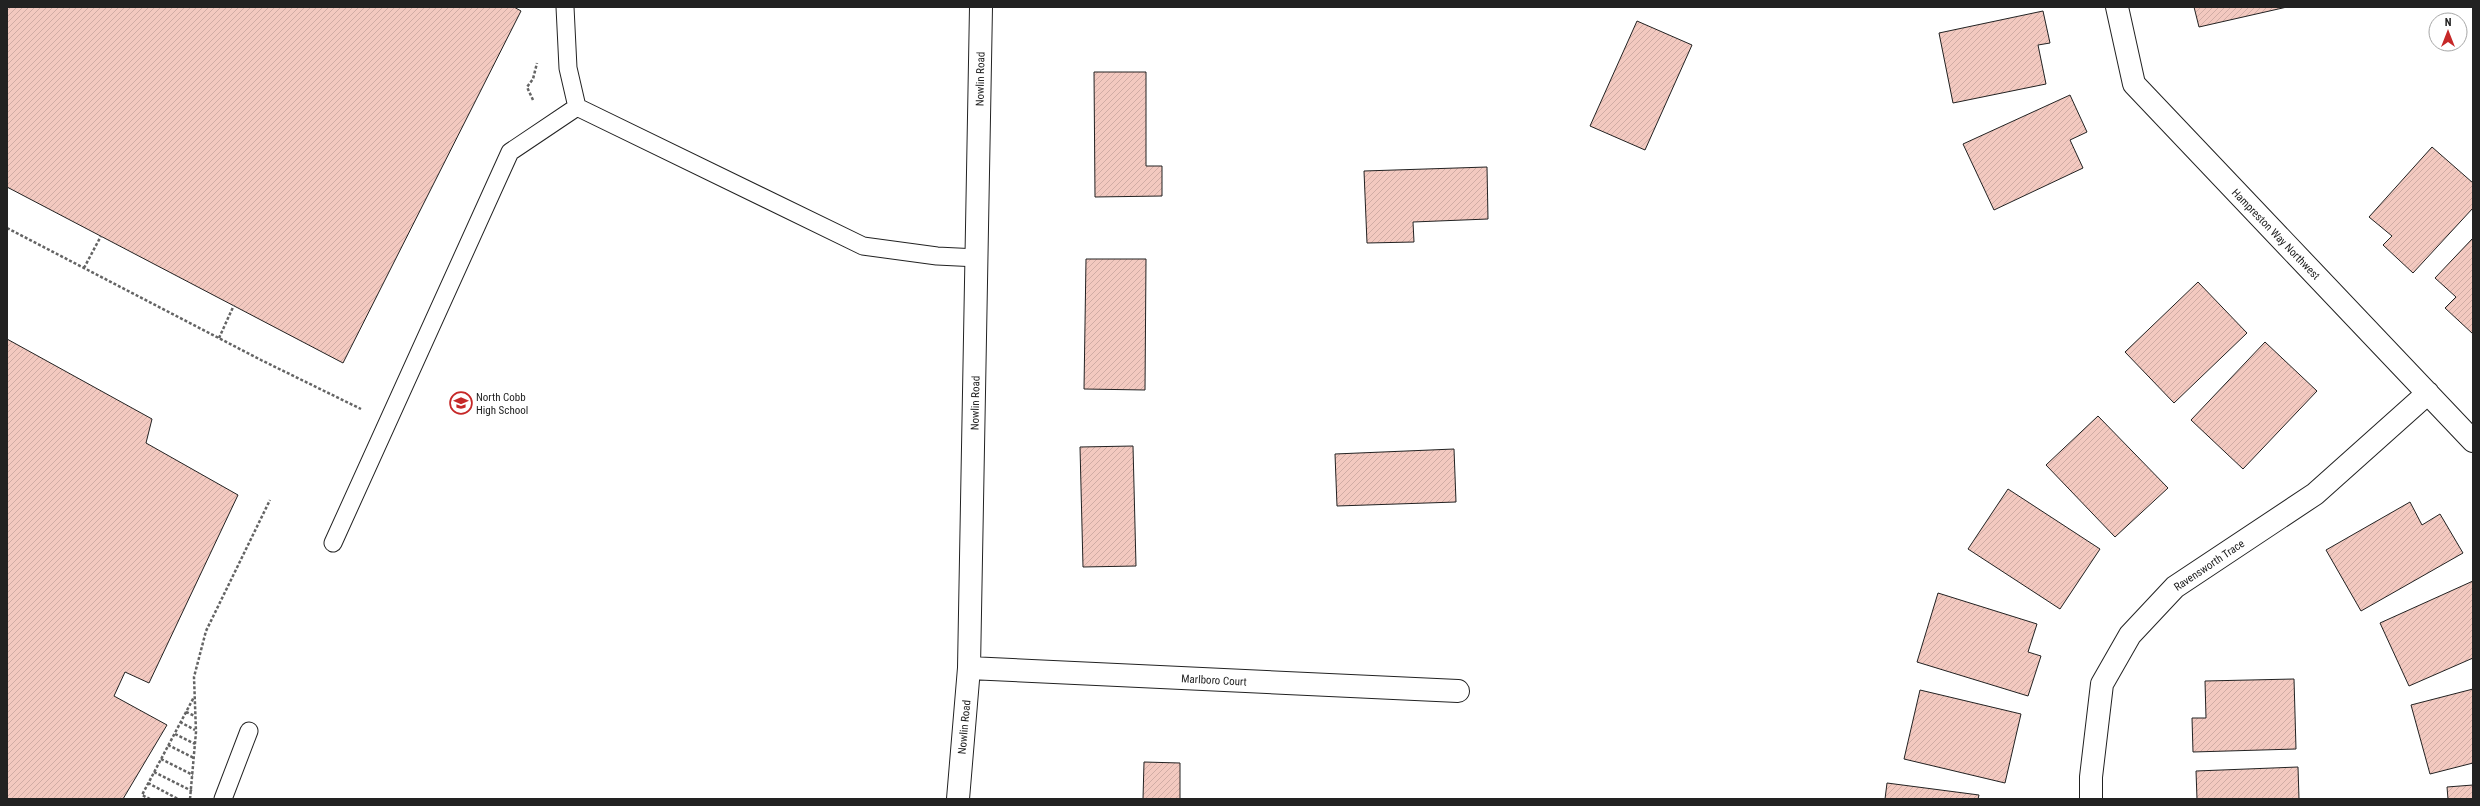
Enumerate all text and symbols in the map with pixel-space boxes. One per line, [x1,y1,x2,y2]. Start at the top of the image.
north arrow [2428,12,2468,52]
text: N [2445,16,2452,29]
street label: Nowlin Road [974,52,987,106]
street label: Hampreston Way Northwest [2229,186,2322,283]
street label: Nowlin Road [969,376,982,430]
school or university icon: North Cobb High School [448,390,474,416]
place label: North Cobb High School [476,391,528,417]
street label: Ravensworth Trace [2172,537,2247,594]
street label: Marlboro Court [1181,672,1247,689]
street label: Nowlin Road [956,699,973,755]

